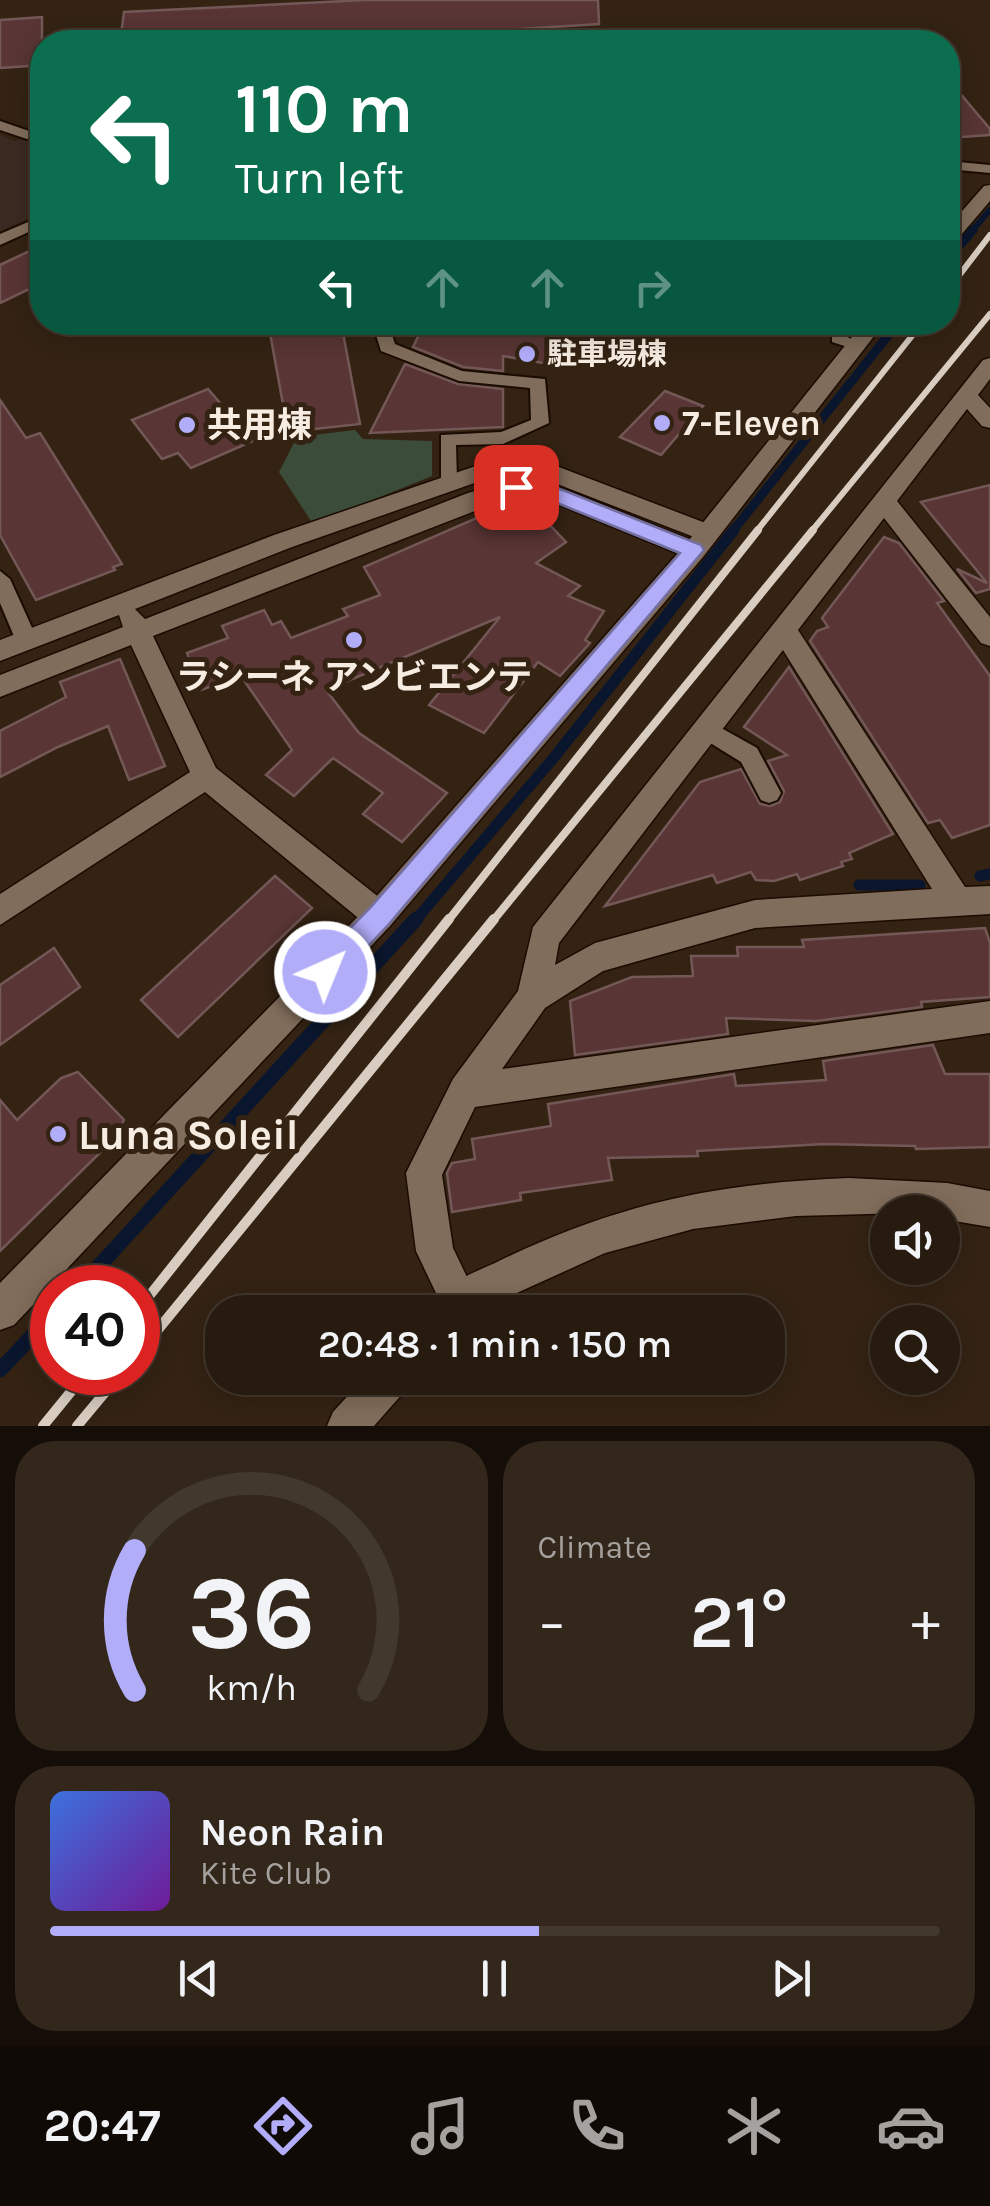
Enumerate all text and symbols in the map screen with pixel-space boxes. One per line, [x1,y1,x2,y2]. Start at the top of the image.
text: 110 m [235,68,413,150]
icon: left [70,70,200,200]
text: Turn left [235,152,404,204]
icon: left [310,260,365,315]
icon: ahead [415,260,470,315]
icon: ahead [520,260,575,315]
icon: right [625,260,680,315]
place label: 駐車場棟 [547,336,667,372]
marker: 駐車場棟 [516,343,538,365]
place label: 7-Eleven [682,403,821,444]
place label: 共用棟 [207,405,312,446]
marker: 7-Eleven [651,412,673,434]
marker: 共用棟 [176,414,198,436]
pin [474,445,559,530]
icon: arrive [489,460,544,515]
marker: ラシーネ アンビエンテ [343,629,365,651]
place label: ラシーネ アンビエンテ [176,657,532,698]
position arrow [273,920,377,1024]
place label: Luna Soleil [78,1110,299,1160]
marker: Luna Soleil [47,1123,69,1145]
map controls [870,1195,960,1395]
button: sound [870,1195,960,1285]
speed limit sign: 40 [30,1265,160,1395]
button: search [870,1305,960,1395]
text: 20:48 · 1 min · 150 m [318,1322,672,1367]
text: Climate [538,1529,652,1566]
text: 36 [187,1553,315,1674]
text: 21° [689,1578,788,1666]
text: − [538,1590,566,1654]
text: + [911,1590,940,1654]
text: km/h [206,1667,297,1709]
text: Neon Rain [200,1810,385,1855]
text: Kite Club [200,1855,332,1892]
icon: previous [171,1951,226,2006]
icon: pause [467,1951,522,2006]
icon: next [764,1951,819,2006]
icon: directions [248,2091,318,2161]
icon: music [405,2091,475,2161]
icon: phone [562,2091,632,2161]
icon: climate [719,2091,789,2161]
icon: car [876,2091,946,2161]
text: 20:47 [44,2100,161,2152]

